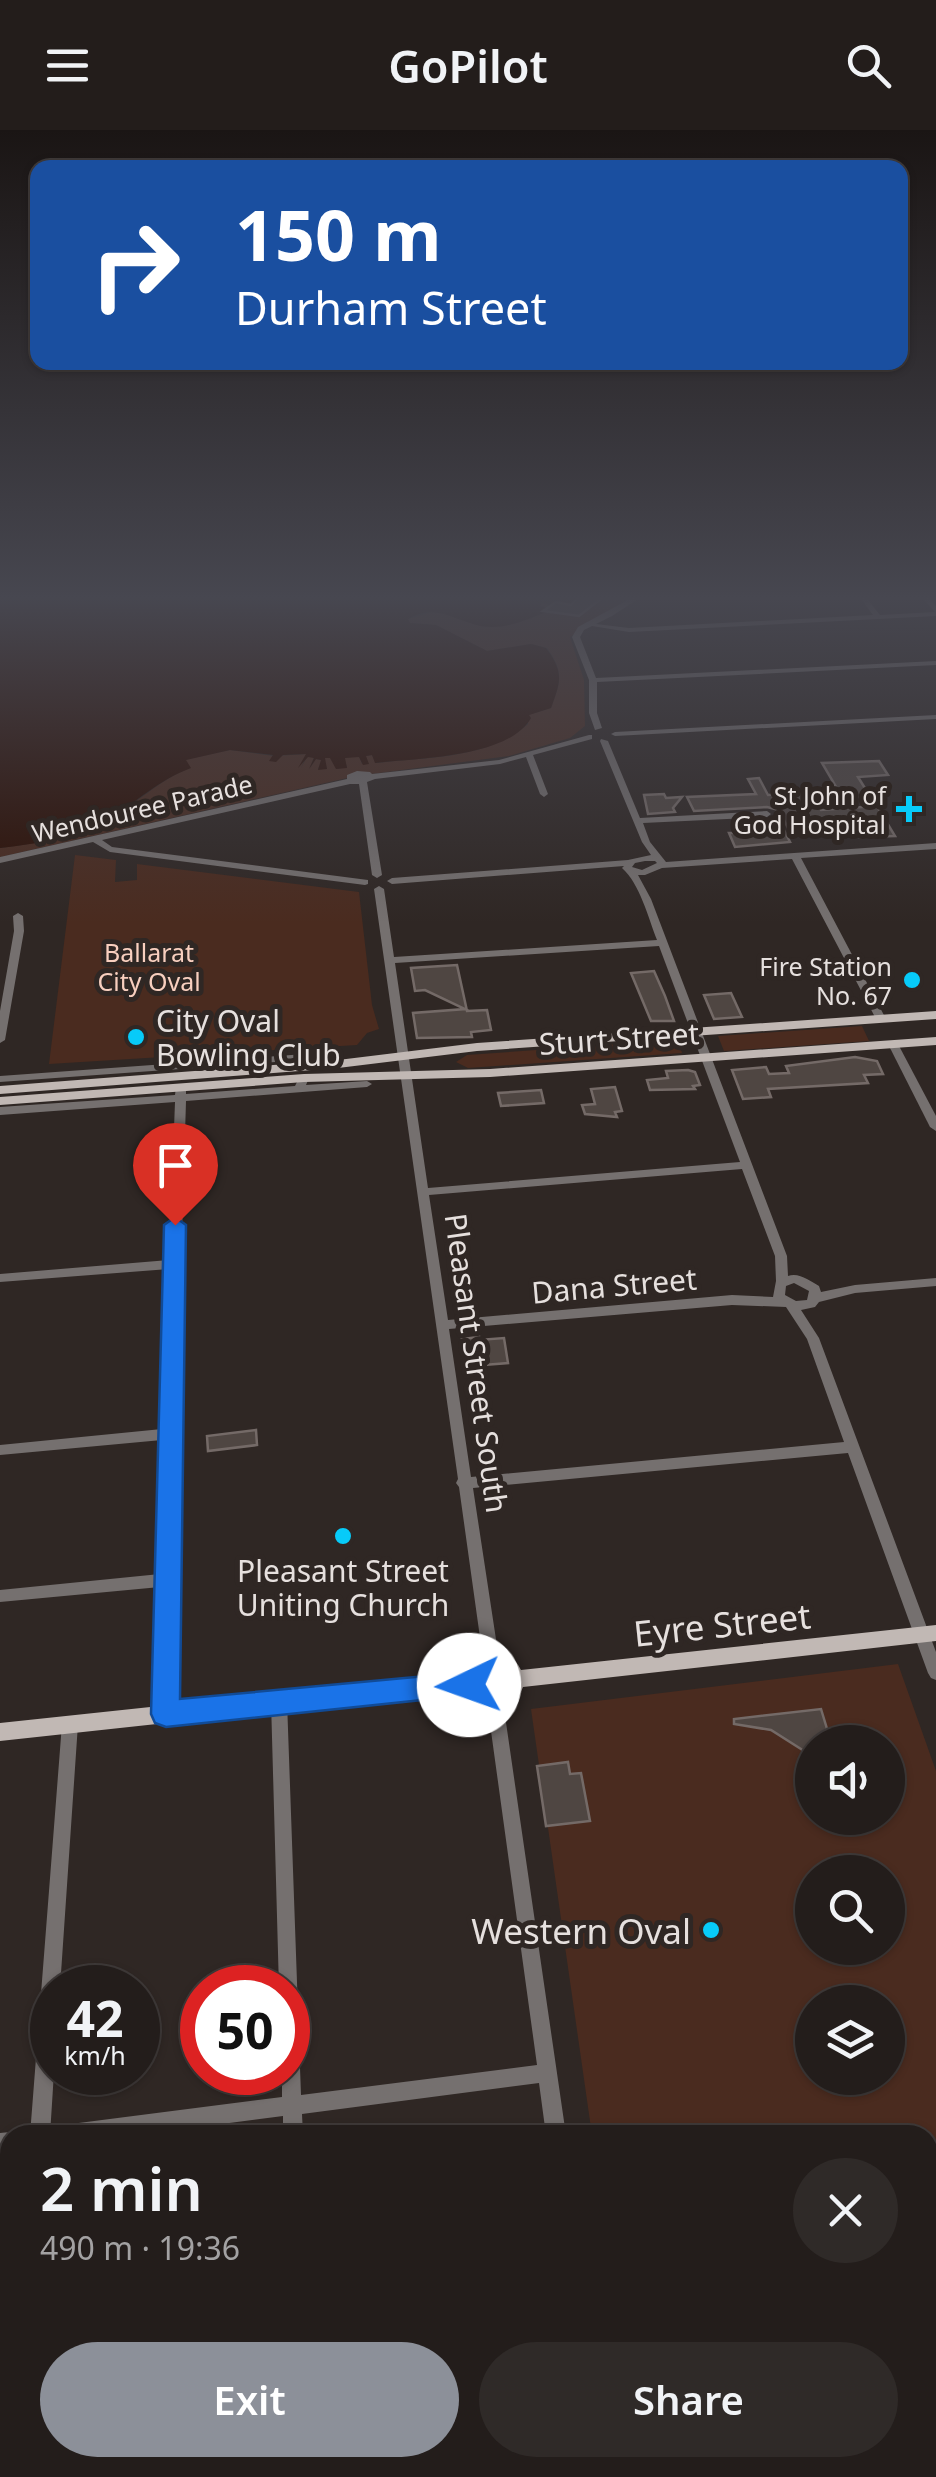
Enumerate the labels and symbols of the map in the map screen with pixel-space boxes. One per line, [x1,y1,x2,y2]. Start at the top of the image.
street label: Wendouree Parade [28,766,256,850]
place label: St John of God Hospital [734,778,887,841]
marker: St John of God Hospital [896,796,922,822]
park label: Ballarat City Oval [97,935,201,998]
place label: Fire Station No. 67 [759,949,892,1012]
marker: Fire Station No. 67 [901,969,923,991]
place label: City Oval Bowling Club [156,1000,341,1075]
street label: Sturt Street [537,1012,701,1064]
marker: City Oval Bowling Club [125,1026,147,1048]
pin [133,1123,218,1226]
street label: Pleasant Street South [436,1211,518,1515]
street label: Dana Street [530,1257,698,1313]
marker: Pleasant Street Uniting Church [332,1525,354,1547]
place label: Pleasant Street Uniting Church [237,1550,449,1625]
street label: Eyre Street [631,1591,813,1657]
position arrow [417,1633,521,1737]
place label: Western Oval [471,1907,691,1954]
marker: Western Oval [700,1919,722,1941]
speed limit sign: 50 [180,1965,310,2095]

